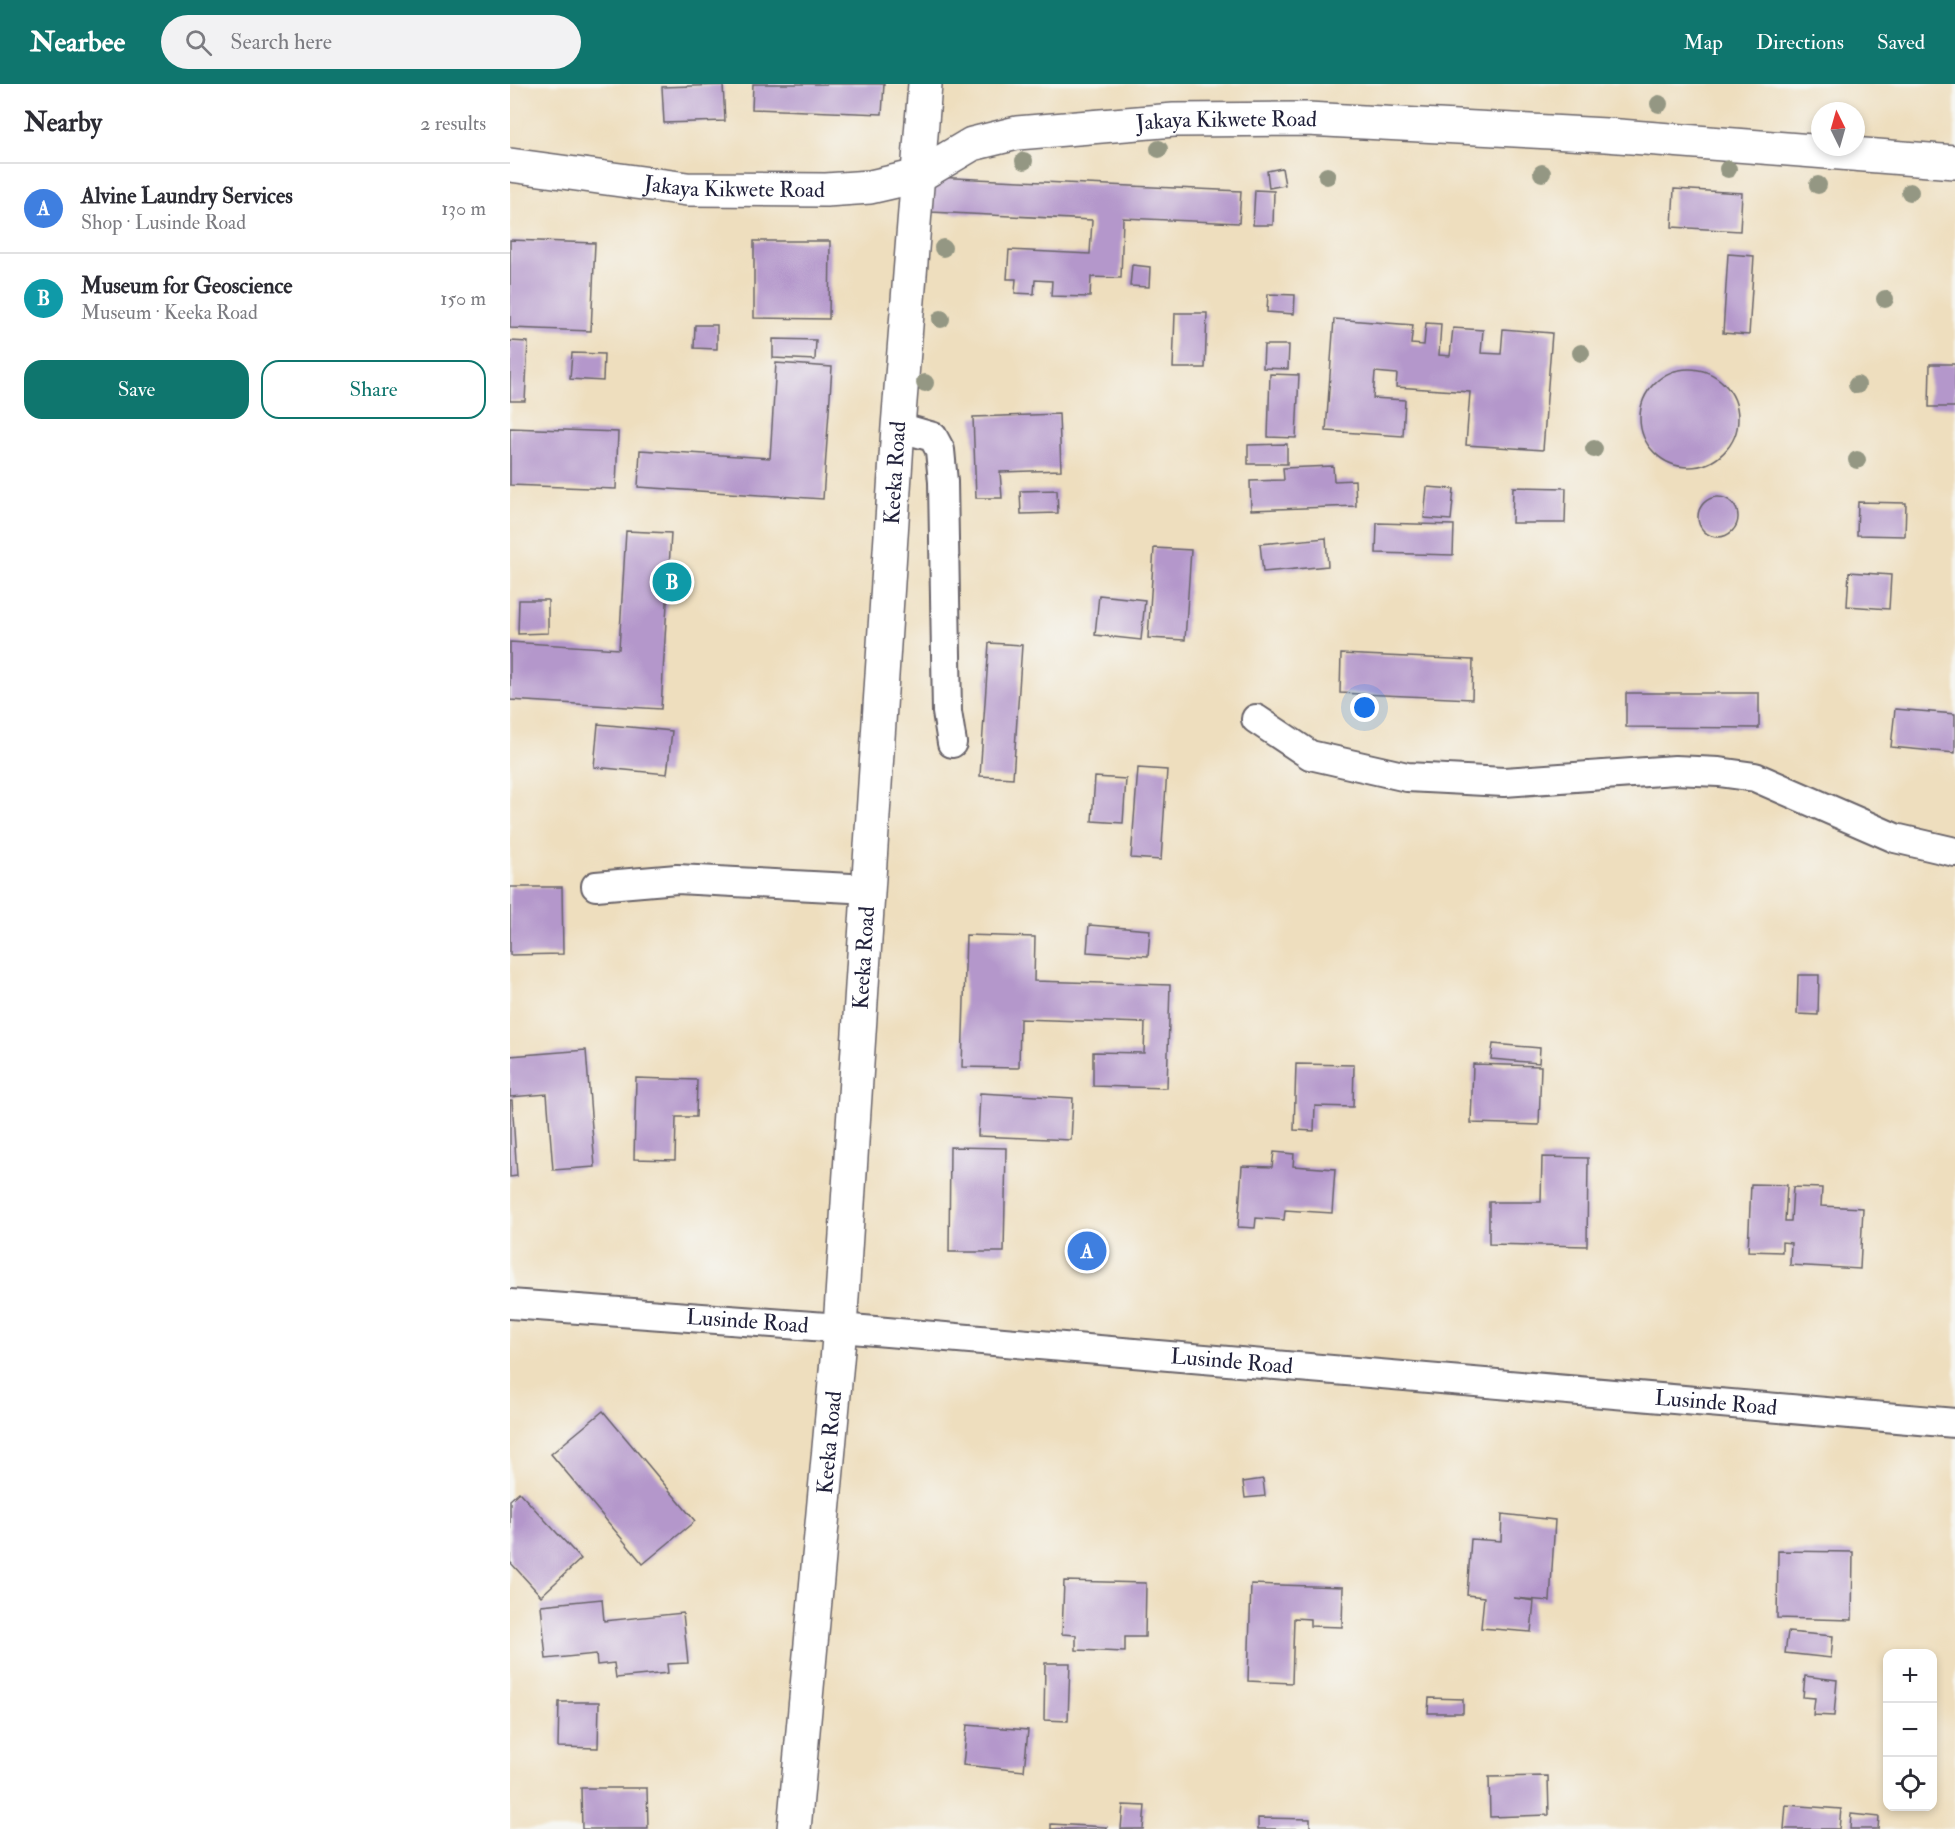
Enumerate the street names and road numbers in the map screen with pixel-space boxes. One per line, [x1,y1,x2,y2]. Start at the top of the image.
street label: Jakaya Kikwete Road [1134,105,1318,137]
street label: Jakaya Kikwete Road [641,169,825,204]
street label: Keeka Road [878,420,912,525]
street label: Keeka Road [847,905,881,1010]
street label: Lusinde Road [685,1303,810,1340]
street label: Lusinde Road [1169,1342,1294,1381]
street label: Lusinde Road [1654,1383,1778,1422]
street label: Keeka Road [811,1390,848,1495]

